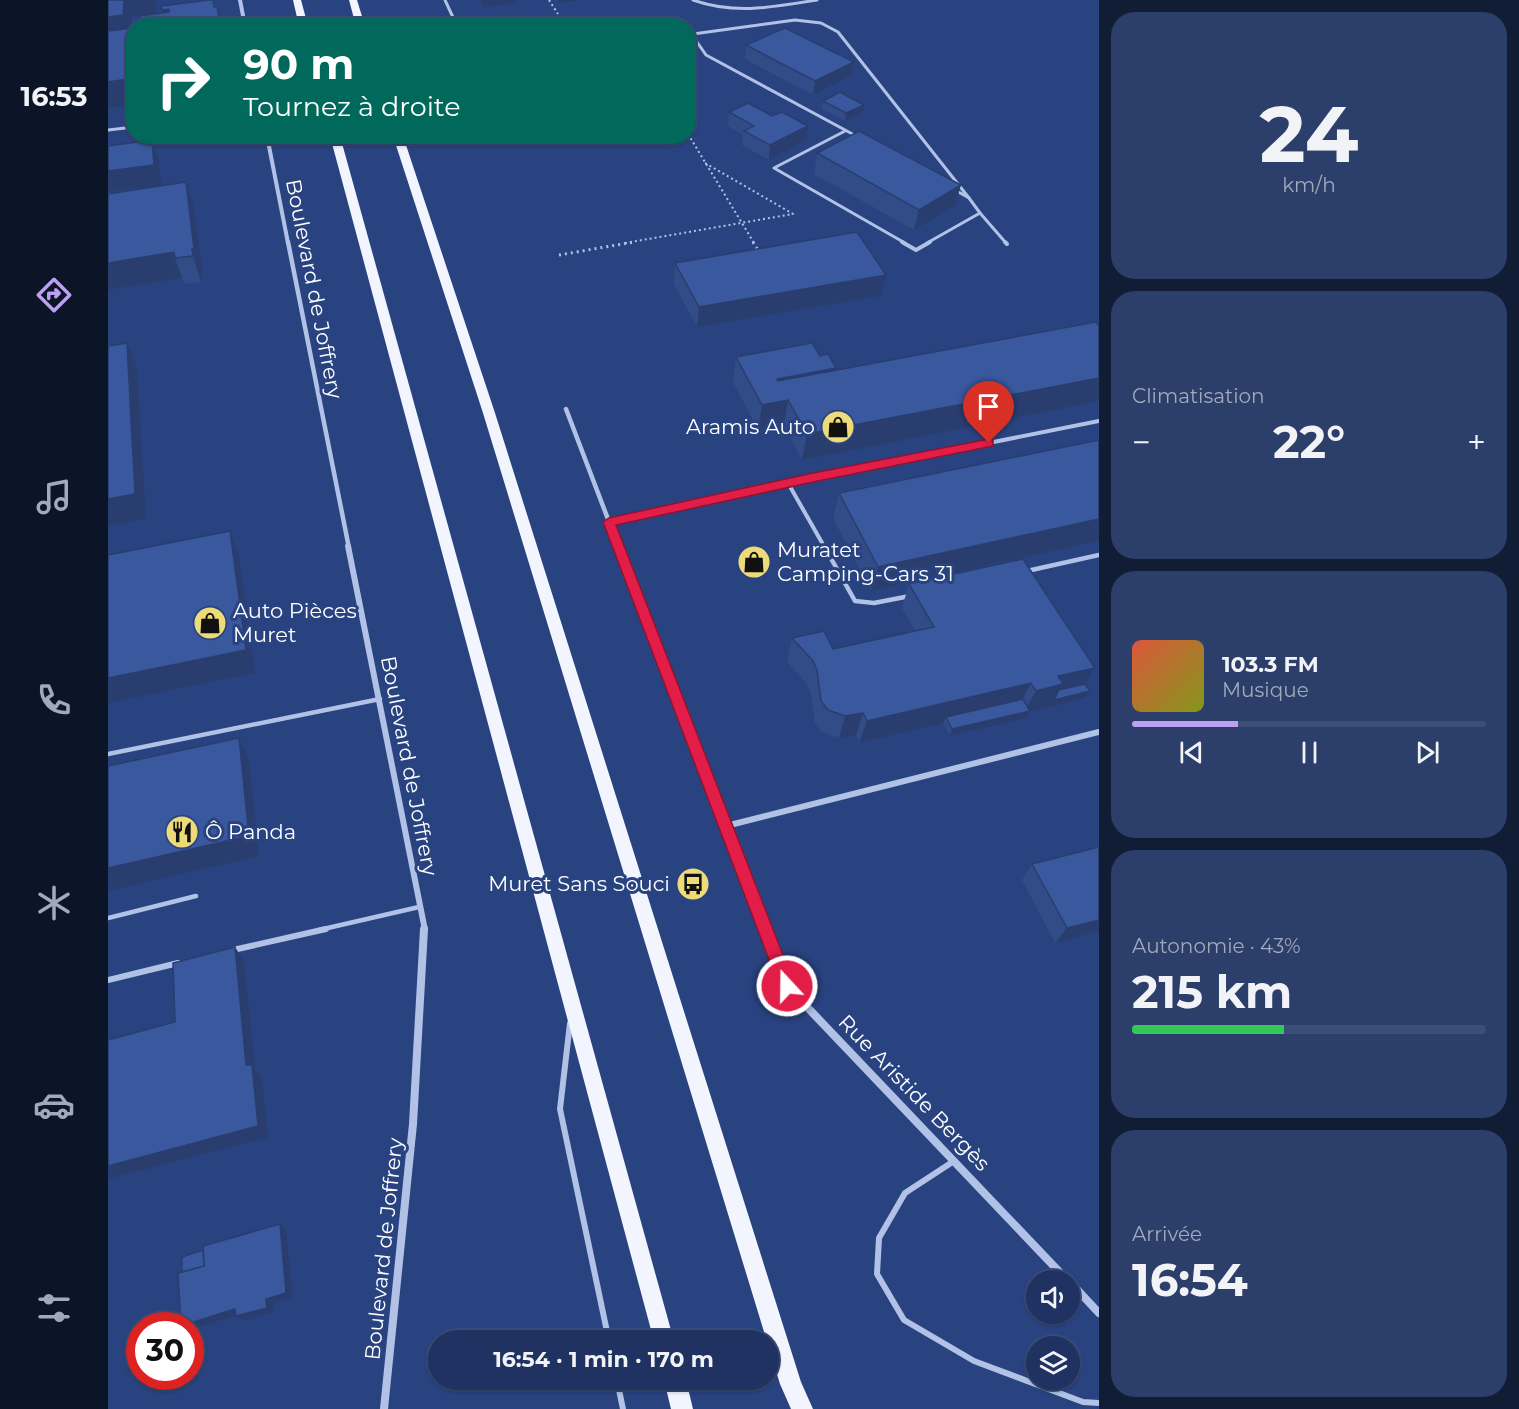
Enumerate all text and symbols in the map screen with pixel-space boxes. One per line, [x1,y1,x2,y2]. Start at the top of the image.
text: 90 m [243,38,354,90]
icon: right [144,42,222,120]
text: 16:53 [21,80,87,113]
text: 24 [1260,86,1358,182]
text: Tournez à droite [243,90,461,123]
text: km/h [1282,173,1336,197]
street label: Boulevard de Joffrery [281,177,348,402]
icon: directions [33,274,75,316]
pin [963,381,1014,443]
text: Climatisation [1132,384,1265,408]
icon: arrive [972,390,1005,423]
shop icon: Aramis Auto [820,409,856,445]
place label: Aramis Auto [686,414,815,439]
text: 22° [1273,414,1345,469]
text: − [1132,422,1151,462]
text: + [1467,422,1486,462]
icon: music [33,476,75,518]
place label: Muratet Camping-Cars 31 [777,537,954,586]
shop icon: Muratet Camping-Cars 31 [736,544,772,580]
place label: Auto Pièces Muret [233,598,357,647]
shop icon: Auto Pièces Muret [192,605,228,641]
text: 103.3 FM [1222,651,1319,678]
street label: Boulevard de Joffrery [376,654,443,879]
text: Musique [1222,678,1309,702]
icon: phone [33,679,75,721]
icon: previous [1175,736,1208,769]
icon: pause [1293,736,1326,769]
icon: next [1411,736,1444,769]
restaurant icon: Ô Panda [164,814,200,850]
place label: Ô Panda [205,819,296,844]
bus stop icon: Muret Sans Souci [675,866,711,902]
place label: Muret Sans Souci [488,871,670,896]
icon: climate [33,882,75,924]
text: Autonomie · 43% [1132,934,1301,958]
position arrow [755,954,819,1018]
text: 215 km [1132,964,1292,1019]
street label: Rue Aristide Bergès [833,1009,995,1176]
icon: car [33,1084,75,1126]
street label: Boulevard de Joffrery [359,1136,408,1361]
text: Arrivée [1132,1222,1202,1246]
text: 16:54 [1132,1252,1248,1307]
map controls [1026,1270,1080,1390]
button: sound [1026,1270,1080,1324]
icon: filters [33,1287,75,1329]
speed limit sign: 30 [126,1312,204,1390]
button: layers [1026,1336,1080,1390]
text: 16:54 · 1 min · 170 m [493,1346,714,1373]

